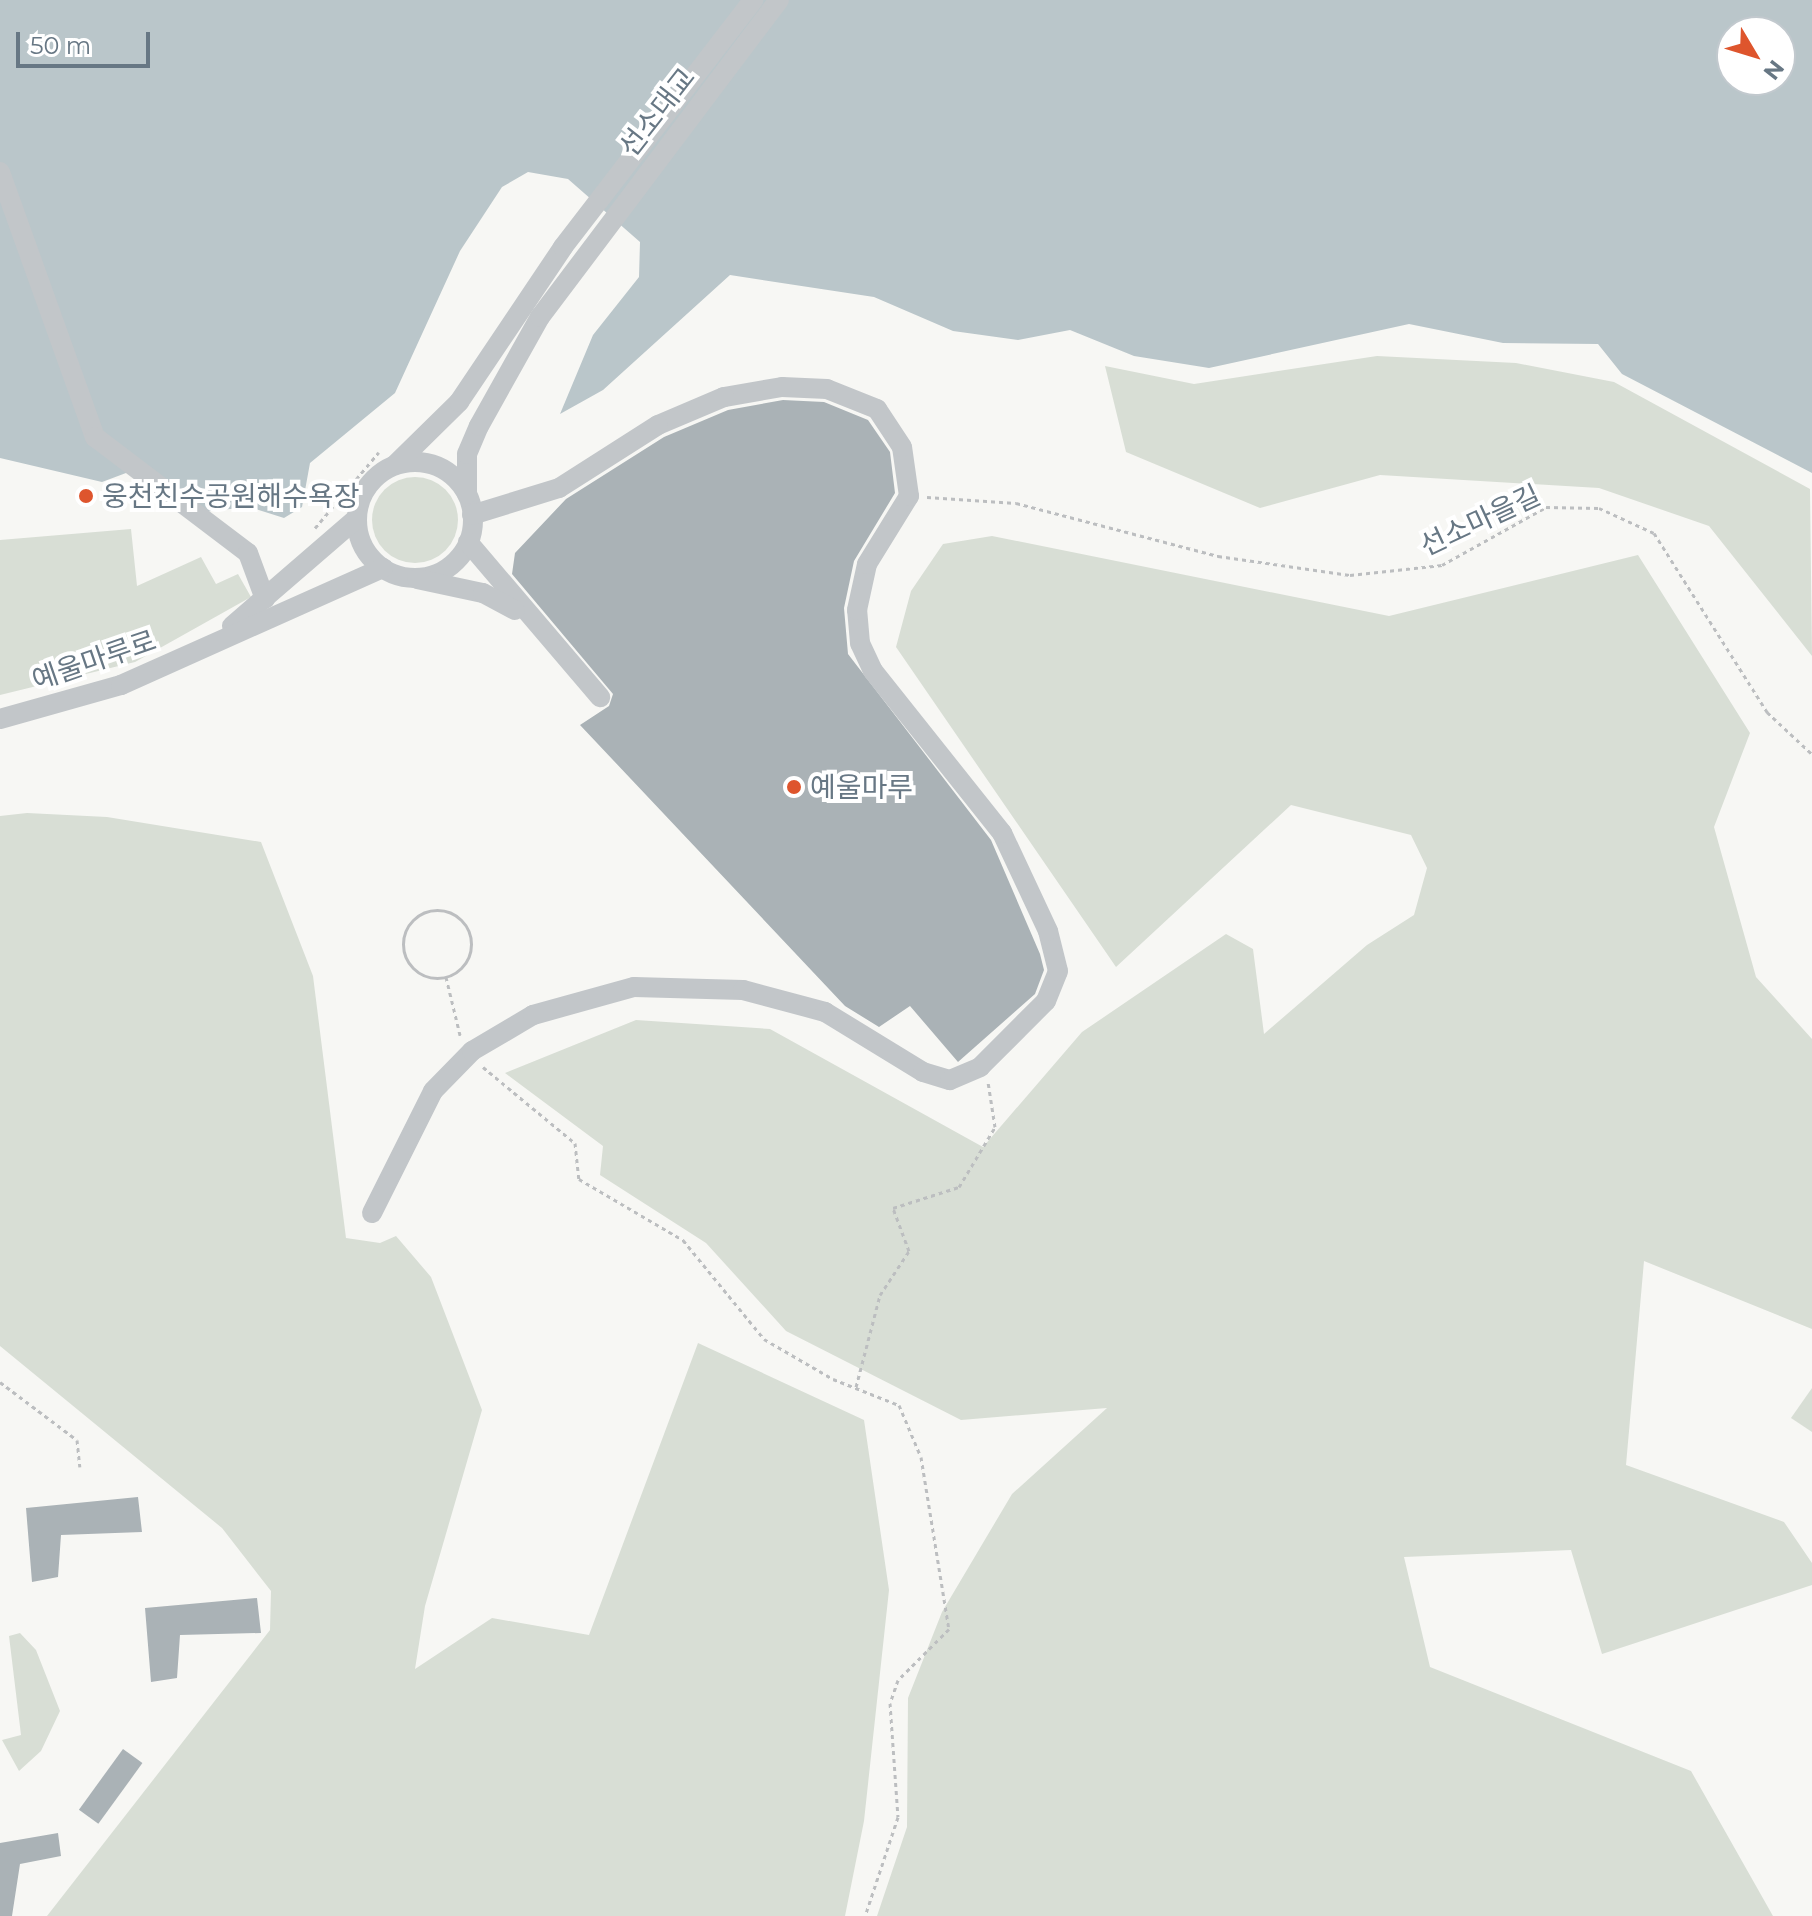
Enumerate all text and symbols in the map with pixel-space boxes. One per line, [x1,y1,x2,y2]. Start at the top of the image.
scale bar [20,16,154,66]
north arrow [1716,16,1796,96]
text: 50 m [30,31,91,60]
text: N [1758,55,1790,85]
street label: 선소대교 [612,61,702,163]
street label: 선소마을길 [1415,478,1545,562]
place label: 웅천친수공원해수욕장 [102,479,360,513]
marker: 웅천친수공원해수욕장 [77,487,95,505]
street label: 예울마루로 [28,623,160,697]
place label: 예울마루 [810,770,913,804]
marker: 예울마루 [785,778,803,796]

